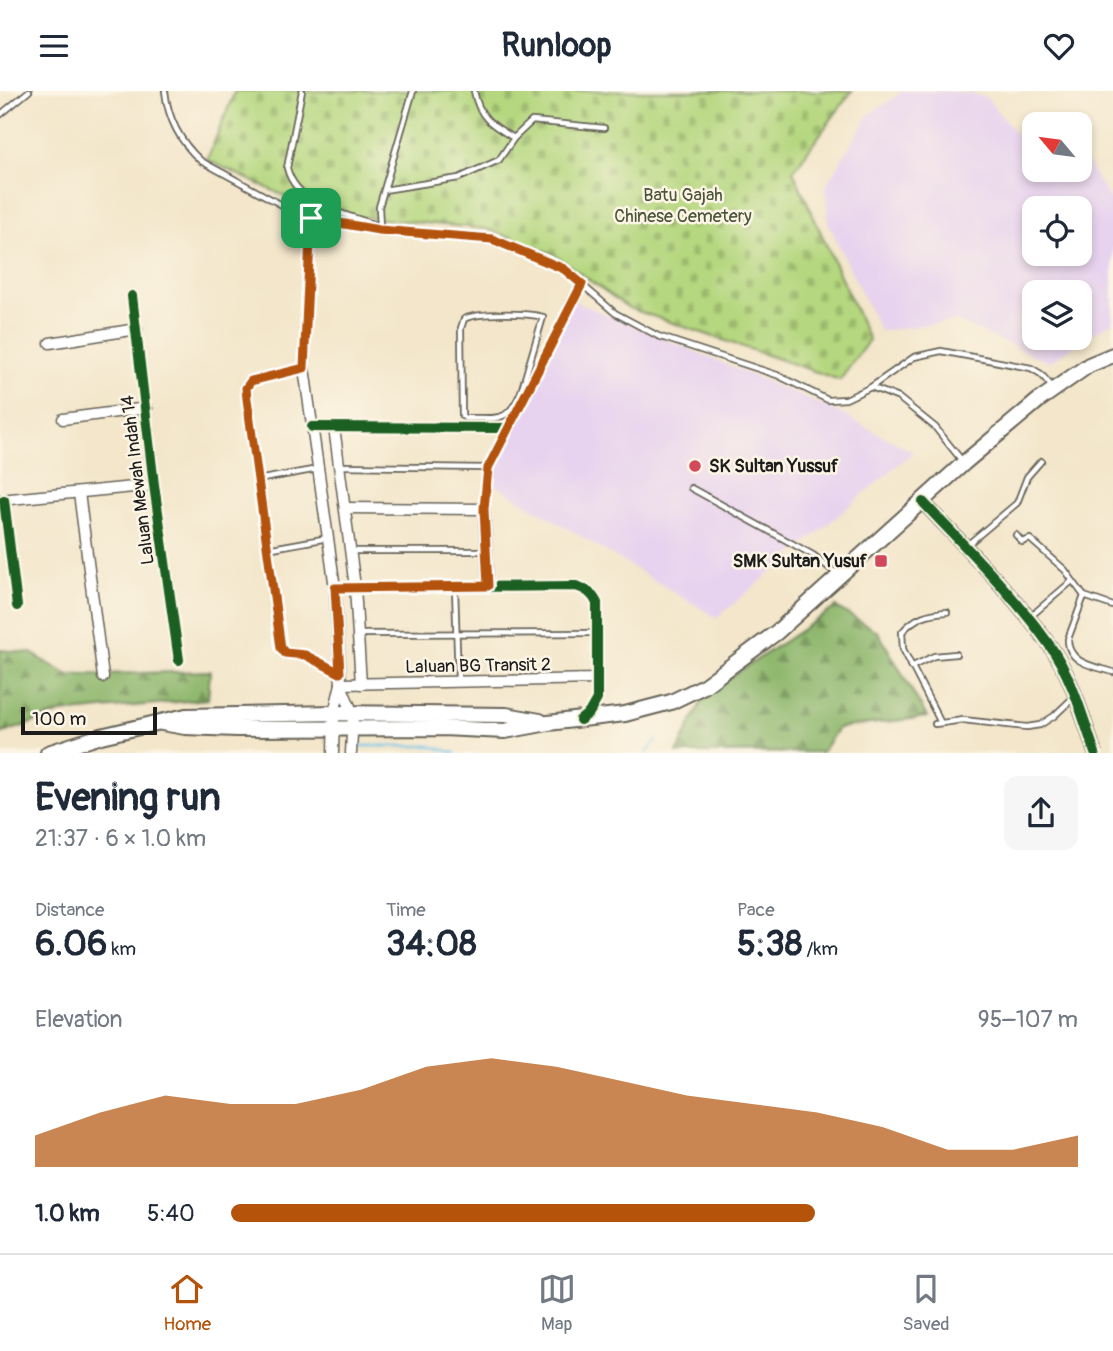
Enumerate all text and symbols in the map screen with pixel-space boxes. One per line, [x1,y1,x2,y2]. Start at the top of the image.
text: Runloop [501,26,612,66]
icon: menu [35,27,73,65]
icon: heart [1040,27,1078,65]
north arrow [1022,112,1092,182]
map controls [1022,112,1092,350]
park label: Batu Gajah Chinese Cemetery [614,184,752,228]
pin [281,188,341,248]
button: locate [1022,196,1092,266]
icon: arrive [292,199,330,237]
button: layers [1022,280,1092,350]
street label: Laluan Mewah Indah 14 [116,393,160,566]
place label: SK Sultan Yussuf [709,455,839,478]
marker: SK Sultan Yussuf [687,458,703,474]
place label: SMK Sultan Yusuf [733,550,868,573]
marker: SMK Sultan Yusuf [873,553,889,569]
street label: Laluan BG Transit 2 [405,653,551,679]
scale bar [21,703,158,735]
text: 100 m [32,707,86,731]
text: Evening run [35,774,221,822]
button: share [1004,776,1078,850]
text: 21:37 · 6 × 1.0 km [35,824,206,853]
text: Distance [35,898,104,922]
text: Time [386,898,426,922]
text: Pace [737,898,775,922]
text: 6.06 [35,922,107,966]
text: 34:08 [386,922,477,966]
text: 5:38 [737,922,803,966]
text: km [107,937,136,961]
text: /km [803,937,838,961]
text: Elevation [35,1005,123,1034]
text: 95–107 m [978,1005,1078,1034]
text: 1.0 km [35,1199,100,1228]
text: 5:40 [147,1199,195,1228]
tab: Home [163,1270,211,1336]
tab: Map [538,1270,576,1336]
tab: Saved [903,1270,950,1336]

